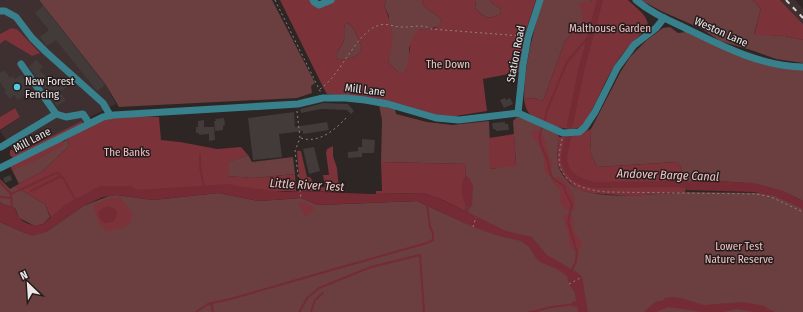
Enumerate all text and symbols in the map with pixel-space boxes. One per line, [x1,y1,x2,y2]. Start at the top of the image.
street label: Weston Lane [692,14,750,50]
park label: Malthouse Garden [569,22,651,35]
street label: Station Road [504,24,528,84]
park label: The Down [426,58,470,71]
place label: New Forest Fencing [25,75,75,101]
street label: Mill Lane [344,81,386,99]
marker: New Forest Fencing [12,82,22,92]
street label: Mill Lane [11,125,53,155]
park label: The Banks [104,146,150,159]
water label: Andover Barge Canal [616,166,719,184]
water label: Little River Test [269,176,345,194]
park label: Lower Test Nature Reserve [705,240,773,266]
north arrow [8,264,48,304]
text: N [18,268,30,283]

